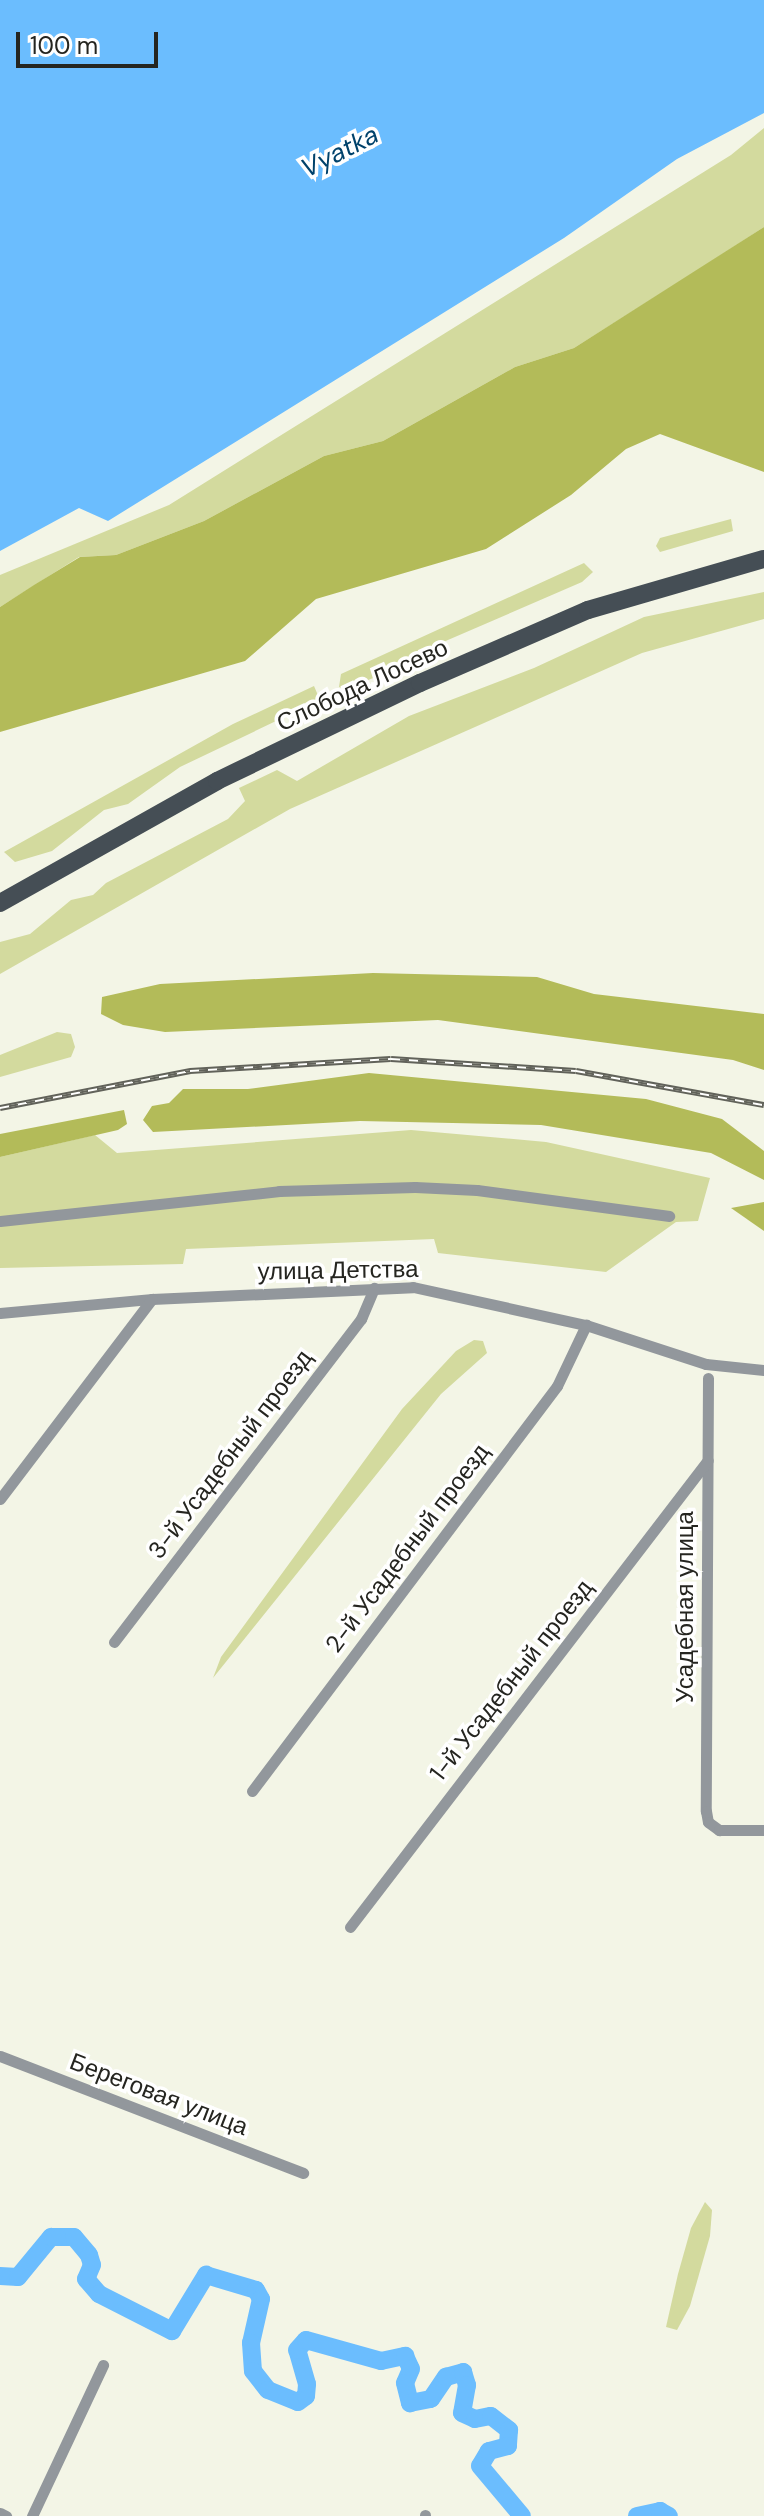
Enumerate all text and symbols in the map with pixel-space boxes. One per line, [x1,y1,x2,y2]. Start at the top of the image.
scale bar [20,16,162,66]
text: 100 m [30,30,98,61]
water label: Vyatka [296,119,384,185]
street label: Слобода Лосево [272,633,452,737]
street label: улица Детства [257,1254,419,1286]
street label: 3-й Усадебный проезд [142,1344,318,1564]
street label: 2-й Усадебный проезд [319,1438,495,1658]
street label: Усадебная улица [671,1511,699,1703]
street label: 1-й Усадебный проезд [424,1574,598,1786]
street label: Береговая улица [66,2047,252,2141]

